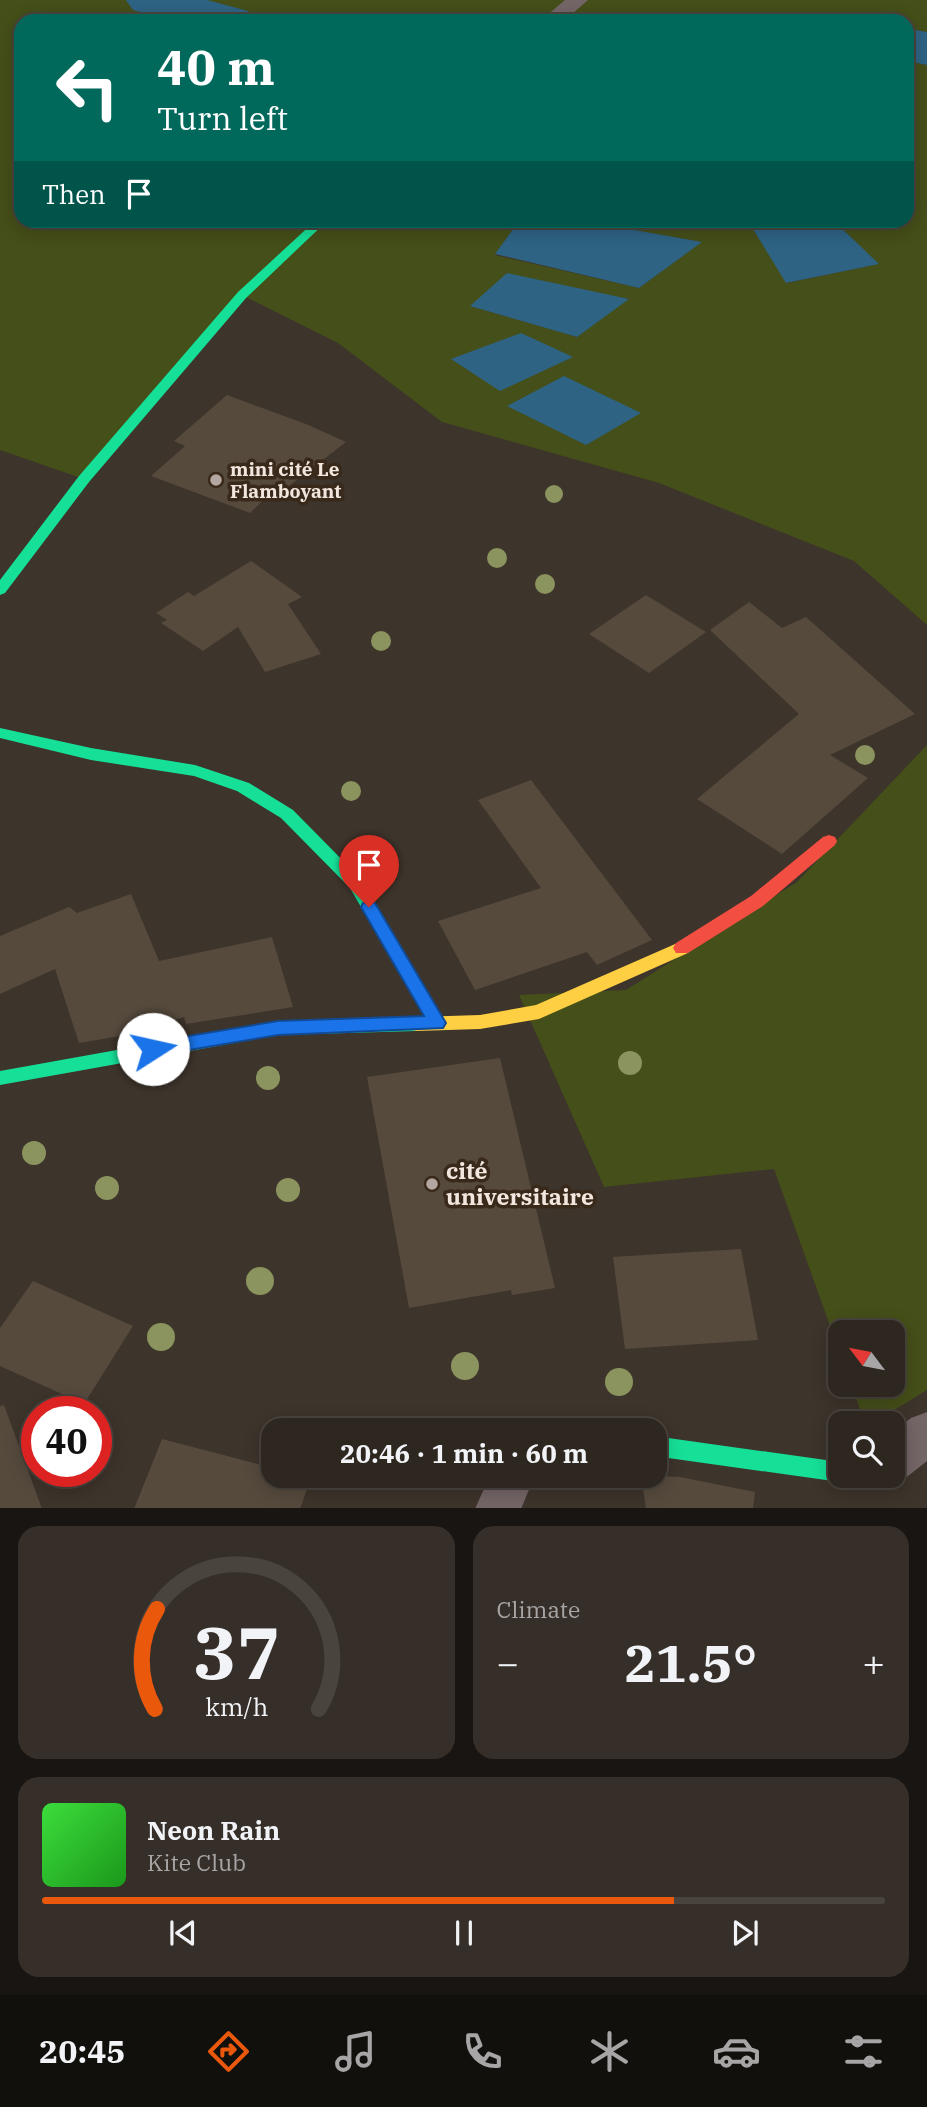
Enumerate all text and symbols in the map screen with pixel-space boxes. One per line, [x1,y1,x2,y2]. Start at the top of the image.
text: 40 m [157,35,275,98]
icon: left [42,42,133,133]
text: Turn left [157,97,288,139]
icon: arrive [120,175,158,213]
text: Then [42,177,106,211]
place label: mini cité Le Flamboyant [230,457,341,503]
marker: mini cité Le Flamboyant [208,472,224,488]
pin [339,835,399,907]
icon: arrive [350,846,388,884]
position arrow [116,1012,190,1086]
place label: cité universitaire [446,1155,594,1211]
marker: cité universitaire [424,1176,440,1192]
north arrow [828,1320,905,1396]
map controls [828,1320,905,1488]
speed limit sign: 40 [21,1396,112,1487]
button: search [828,1411,905,1488]
text: 20:46 · 1 min · 60 m [340,1436,588,1470]
text: Climate [497,1594,580,1624]
text: 37 [193,1604,280,1699]
text: 21.5° [624,1629,757,1696]
text: − [497,1638,519,1687]
text: + [862,1638,885,1687]
text: km/h [205,1689,268,1722]
text: Neon Rain [147,1813,280,1847]
text: Kite Club [147,1847,246,1877]
icon: previous [164,1914,202,1952]
icon: pause [445,1914,483,1952]
icon: next [726,1914,764,1952]
icon: directions [204,2027,253,2076]
icon: music [331,2027,380,2076]
icon: phone [458,2027,507,2076]
icon: climate [585,2027,634,2076]
icon: car [712,2027,761,2076]
icon: filters [839,2027,888,2076]
text: 20:45 [39,2030,126,2072]

